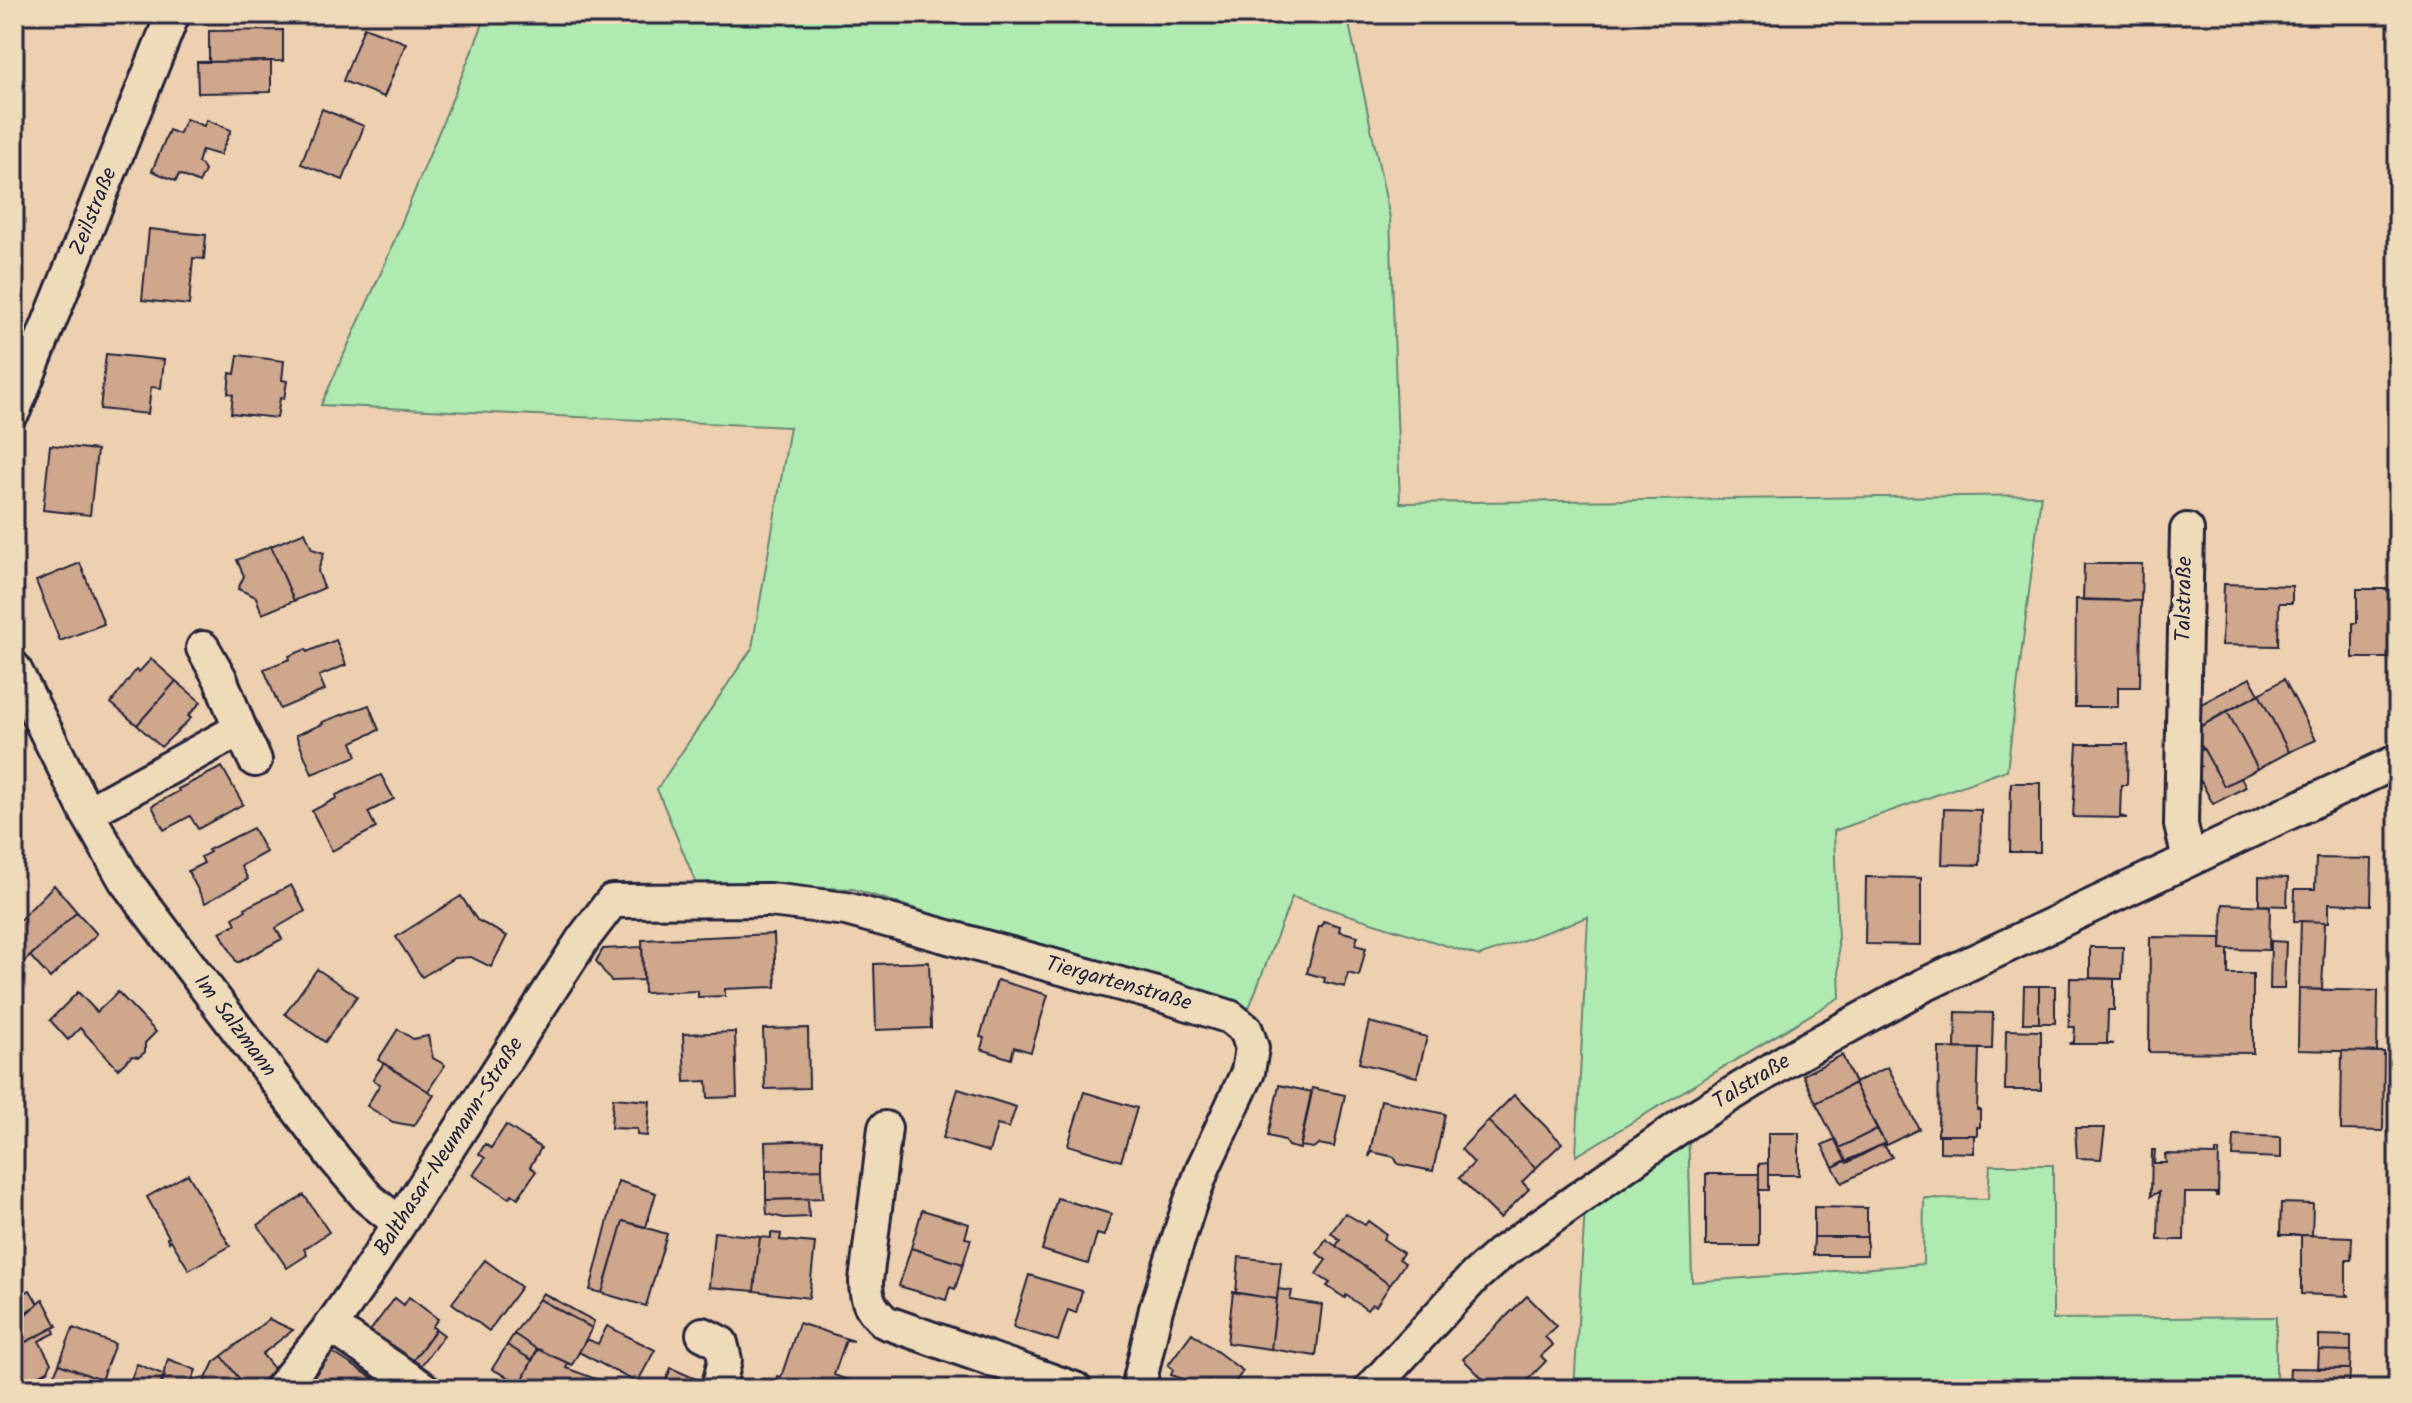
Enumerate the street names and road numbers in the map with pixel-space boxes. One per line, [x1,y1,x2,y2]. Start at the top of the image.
street label: Zeilstraße [60,162,127,261]
street label: Talstraße [2167,556,2203,642]
street label: Tiergartenstraße [1041,947,1197,1021]
street label: Im Salzmann [184,967,285,1085]
street label: Balthasar-Neumann-Straße [365,1030,533,1263]
street label: Talstraße [1706,1044,1798,1119]

